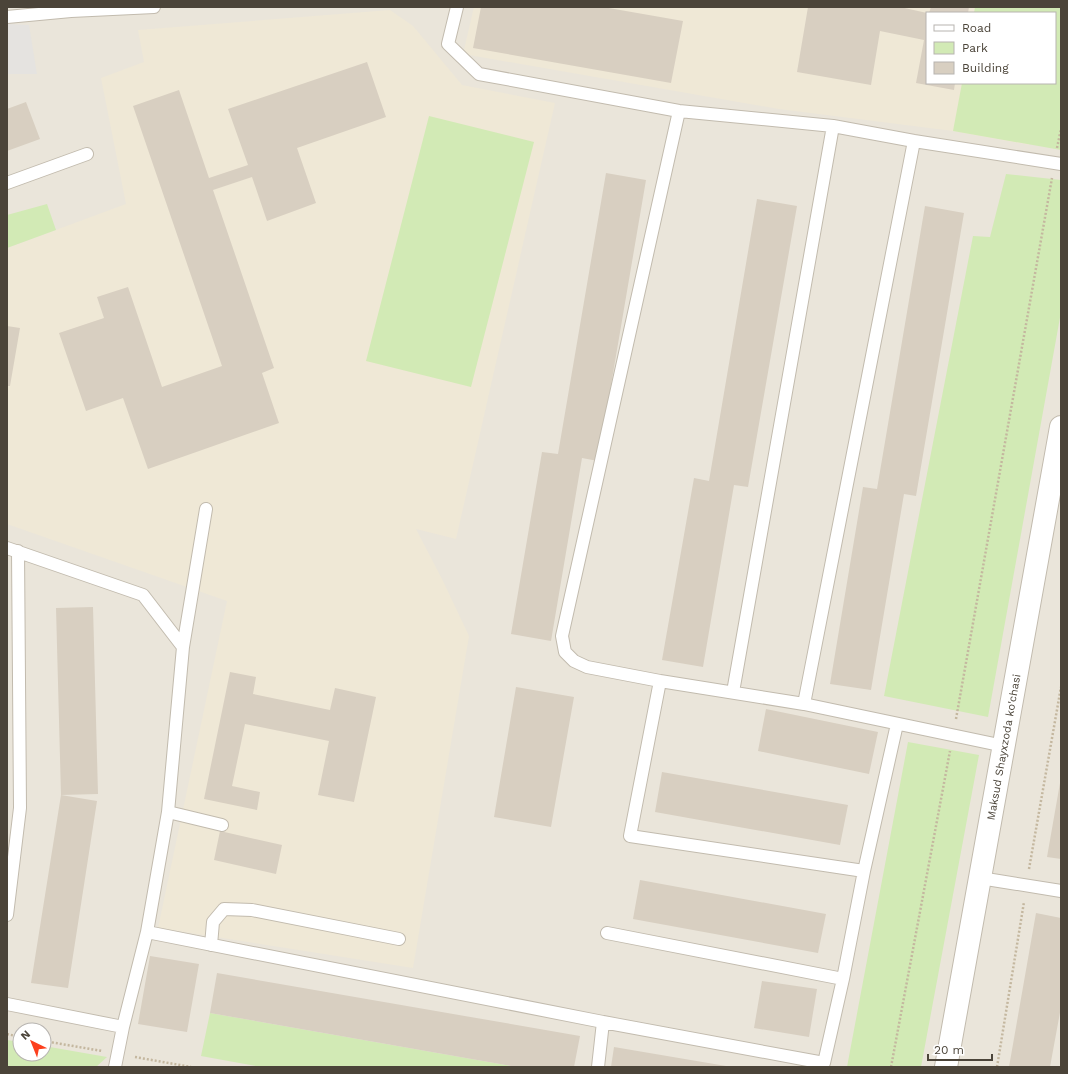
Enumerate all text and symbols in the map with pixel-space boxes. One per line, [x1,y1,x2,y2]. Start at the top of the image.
legend [926,12,1056,84]
text: Road [962,21,991,35]
text: Park [962,41,988,55]
text: Building [962,61,1009,75]
street label: Maksud Shayxzoda ko'chasi [984,673,1023,821]
north arrow [12,1022,52,1062]
text: N [18,1028,33,1043]
scale bar [928,1036,992,1062]
text: 20 m [934,1043,964,1057]

